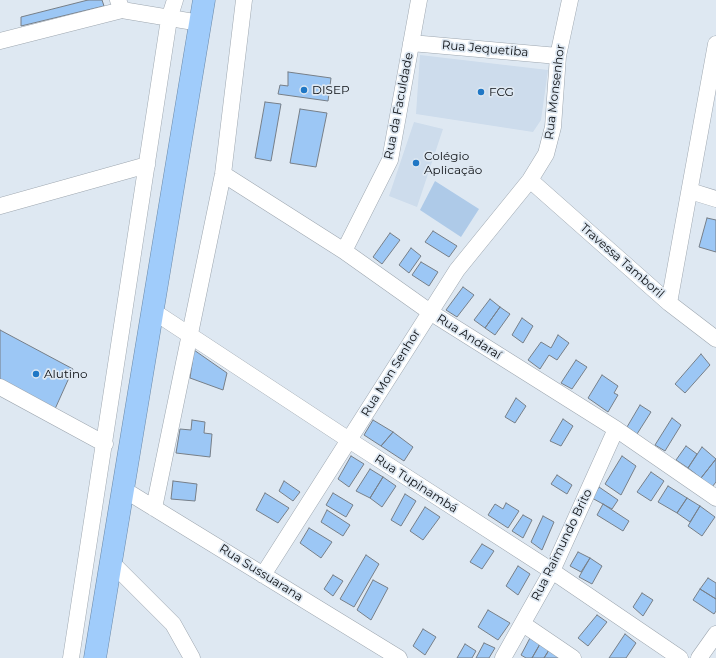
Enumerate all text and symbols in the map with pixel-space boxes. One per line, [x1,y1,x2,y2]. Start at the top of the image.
street label: Rua Jequetiba [441,38,529,60]
street label: Rua Monsenhor [542,44,568,140]
street label: Rua da Faculdade [382,51,416,161]
place label: DISEP [312,83,350,97]
marker: DISEP [299,85,309,95]
place label: FCG [489,85,514,99]
marker: FCG [476,87,486,97]
place label: Colégio Aplicação [424,149,482,177]
marker: Colégio Aplicação [411,158,421,168]
street label: Travessa Tamboril [577,221,667,301]
street label: Rua Andaraí [434,311,504,363]
street label: Rua Mon Senhor [358,327,424,419]
place label: Alutino [44,367,88,381]
marker: Alutino [31,369,41,379]
street label: Rua Tupinambá [372,452,460,516]
street label: Rua Raimundo Brito [529,487,595,603]
street label: Rua Sussuarana [217,541,305,605]

